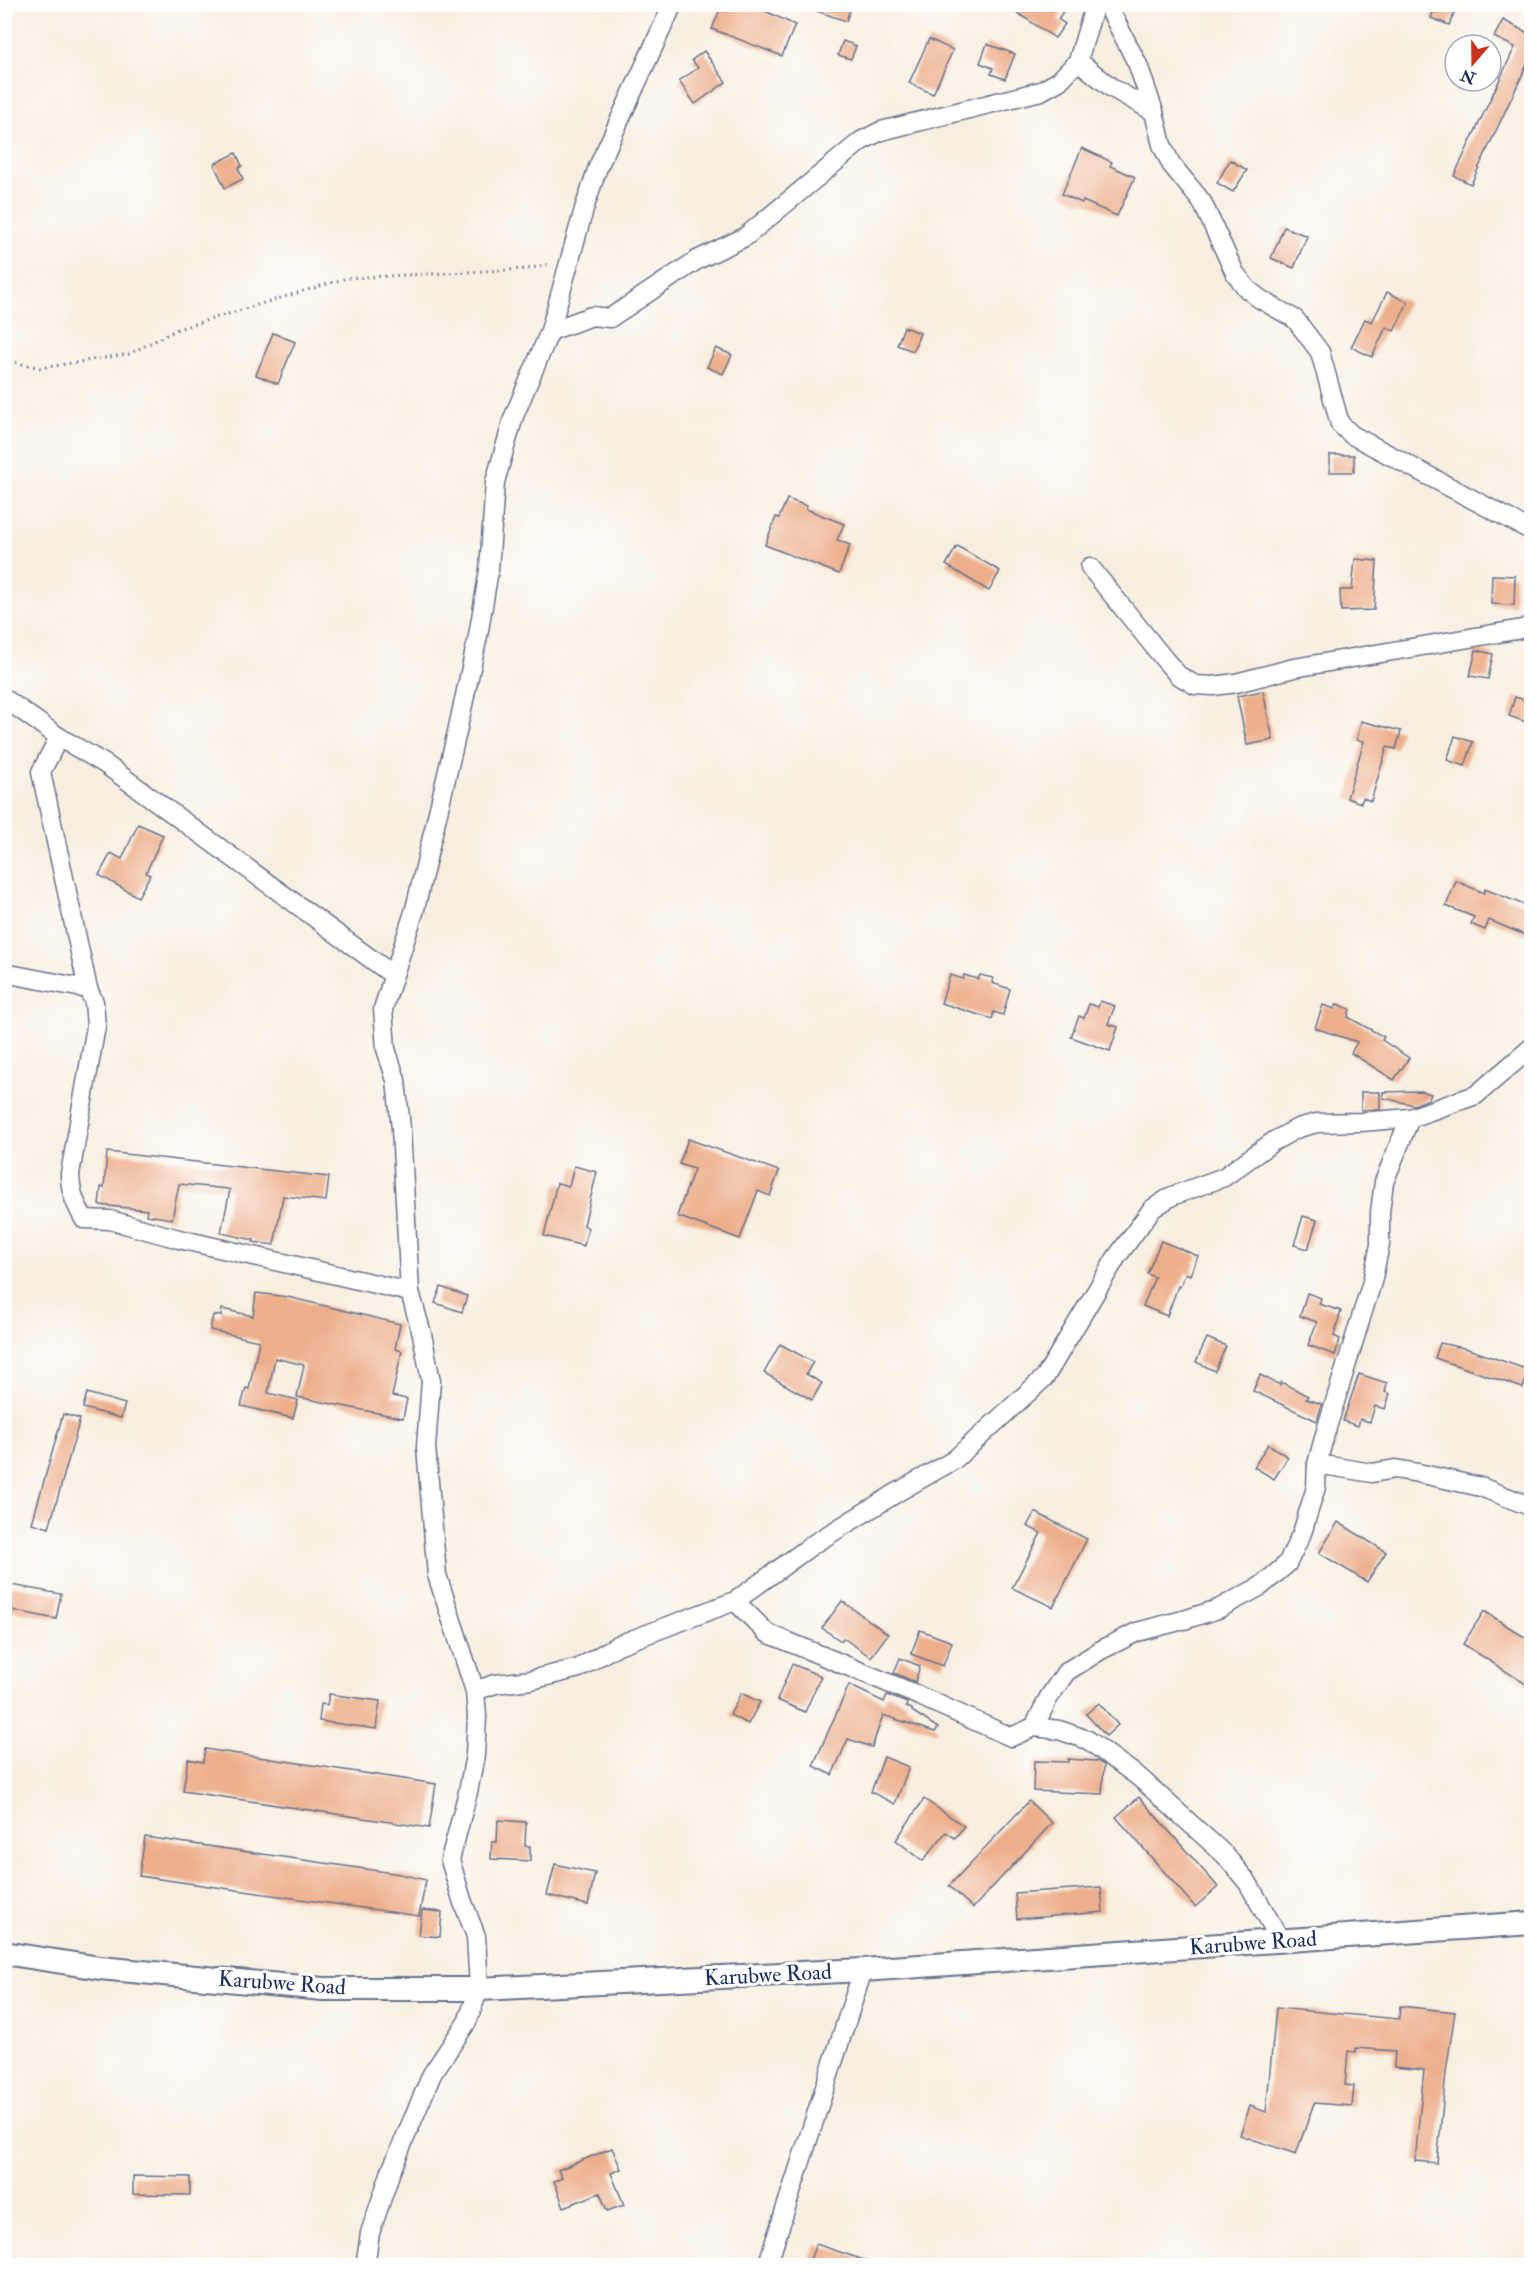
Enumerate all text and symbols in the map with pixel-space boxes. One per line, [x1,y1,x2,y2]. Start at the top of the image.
north arrow [1443,33,1503,93]
text: N [1457,64,1479,88]
street label: Karubwe Road [1188,1925,1318,1961]
street label: Karubwe Road [703,1958,833,1992]
street label: Karubwe Road [217,1965,347,2001]

